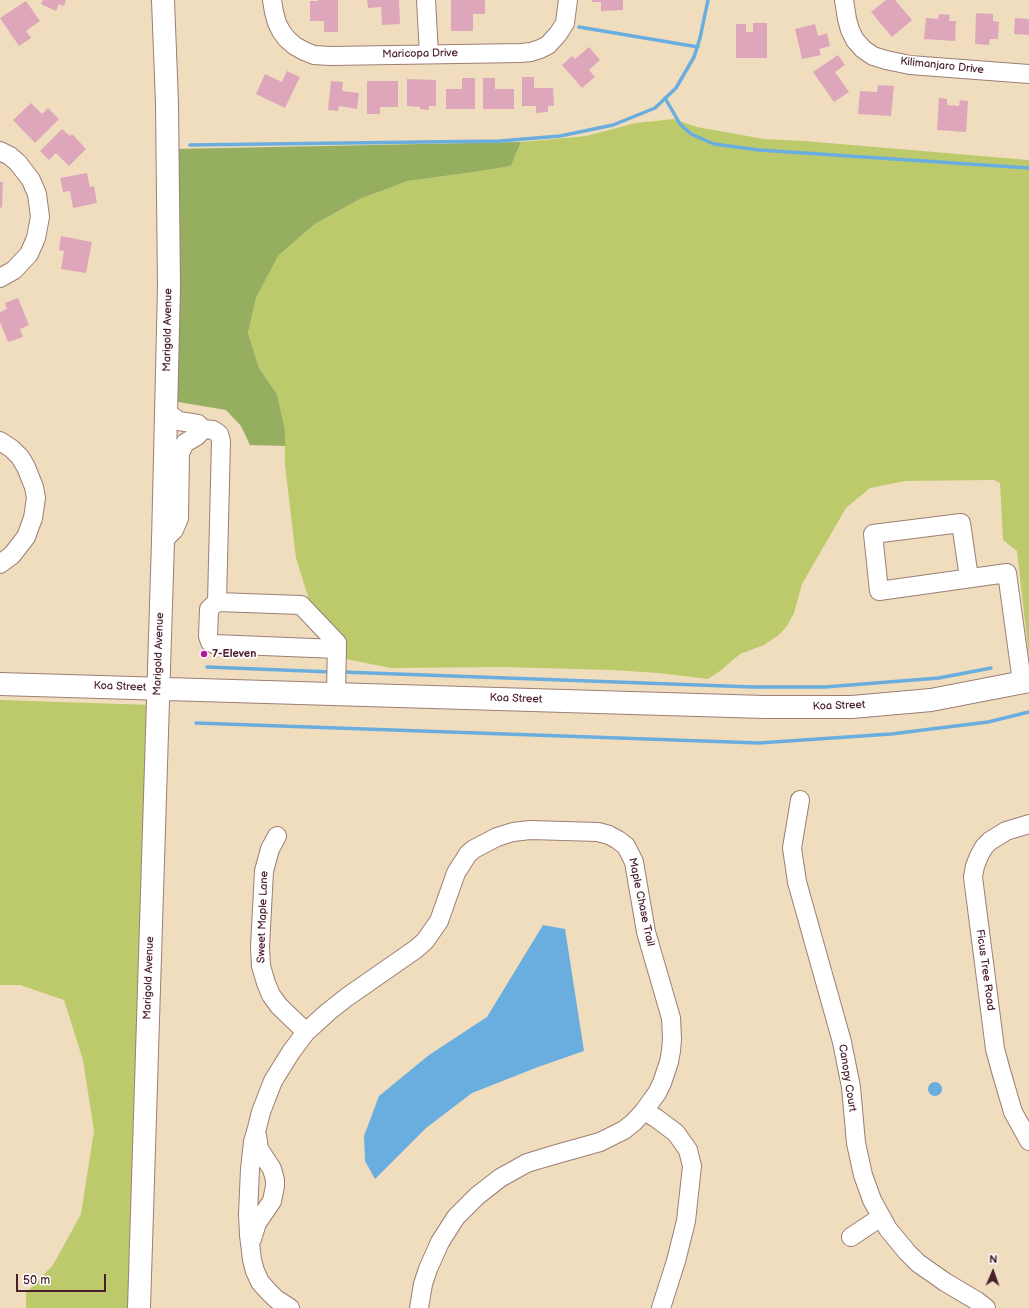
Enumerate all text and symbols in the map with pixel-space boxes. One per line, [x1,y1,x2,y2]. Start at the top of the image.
street label: Maricopa Drive [382,47,458,61]
street label: Kilimanjaro Drive [900,55,984,77]
street label: Marigold Avenue [161,288,175,372]
street label: Marigold Avenue [151,612,167,696]
place label: 7-Eleven [212,647,256,661]
marker: 7-Eleven [199,649,209,659]
street label: Koa Street [93,679,147,695]
street label: Koa Street [489,691,543,707]
street label: Koa Street [812,698,866,714]
street label: Maple Chase Trail [625,857,657,947]
street label: Sweet Maple Lane [255,871,271,963]
street label: Ficus Tree Road [973,929,997,1011]
street label: Marigold Avenue [141,936,157,1020]
street label: Canopy Court [835,1043,859,1113]
north arrow [973,1252,1013,1292]
text: N [989,1253,998,1266]
scale bar [18,1266,108,1292]
text: 50 m [23,1273,50,1288]

